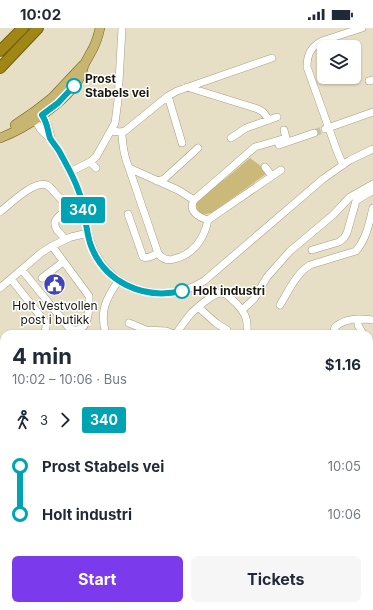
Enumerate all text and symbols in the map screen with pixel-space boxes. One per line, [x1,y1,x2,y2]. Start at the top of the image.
text: 10:02 [20,5,61,24]
map controls [317,40,361,84]
button: layers [317,40,361,84]
place label: Prost Stabels vei [85,71,149,100]
marker: Prost Stabels vei [66,78,82,94]
line badge: 340 [60,197,106,223]
text: 340 [69,201,97,218]
public building icon: Holt Vestvollen post i butikk [42,272,68,298]
marker: Holt industri [174,283,190,299]
place label: Holt industri [193,283,265,298]
place label: Holt Vestvollen post i butikk [12,298,98,327]
text: 4 min [12,343,72,369]
text: $1.16 [325,355,361,374]
text: 10:02 – 10:06 · Bus [12,371,127,387]
icon: walk [12,409,34,431]
icon: forward [54,409,76,431]
text: 340 [90,411,118,428]
text: 3 [40,412,48,428]
text: Prost Stabels vei [42,457,164,476]
text: 10:05 [328,458,361,474]
text: Holt industri [42,505,132,524]
text: 10:06 [328,506,361,522]
button: Start [12,556,183,602]
button: Tickets [191,556,361,602]

